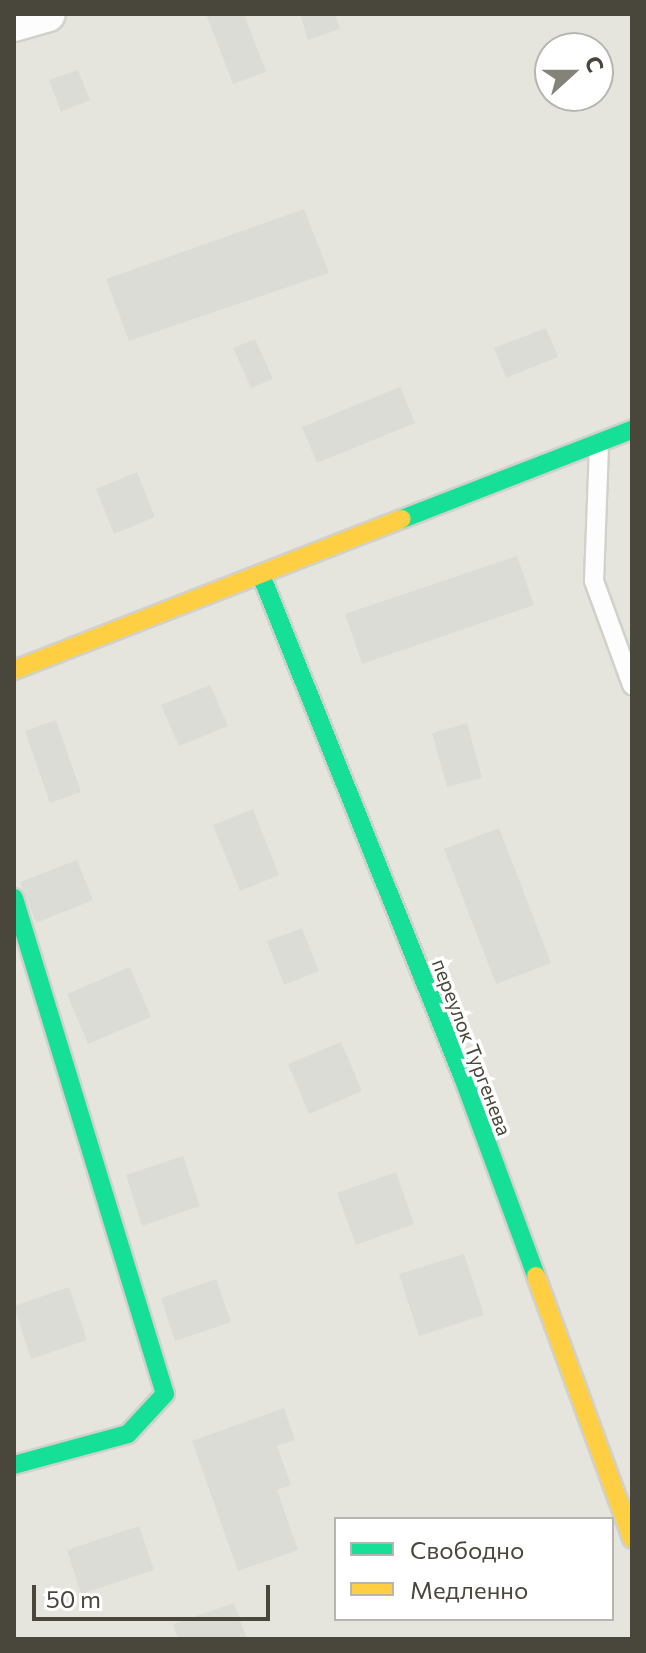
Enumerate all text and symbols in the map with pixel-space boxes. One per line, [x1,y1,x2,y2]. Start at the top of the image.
north arrow [534,32,614,112]
text: С [580,52,610,76]
street label: переулок Тургенева [427,955,517,1139]
legend [334,1517,614,1621]
text: Свободно [410,1535,524,1564]
scale bar [36,1569,274,1619]
text: Медленно [410,1575,528,1604]
text: 50 m [46,1584,101,1613]

